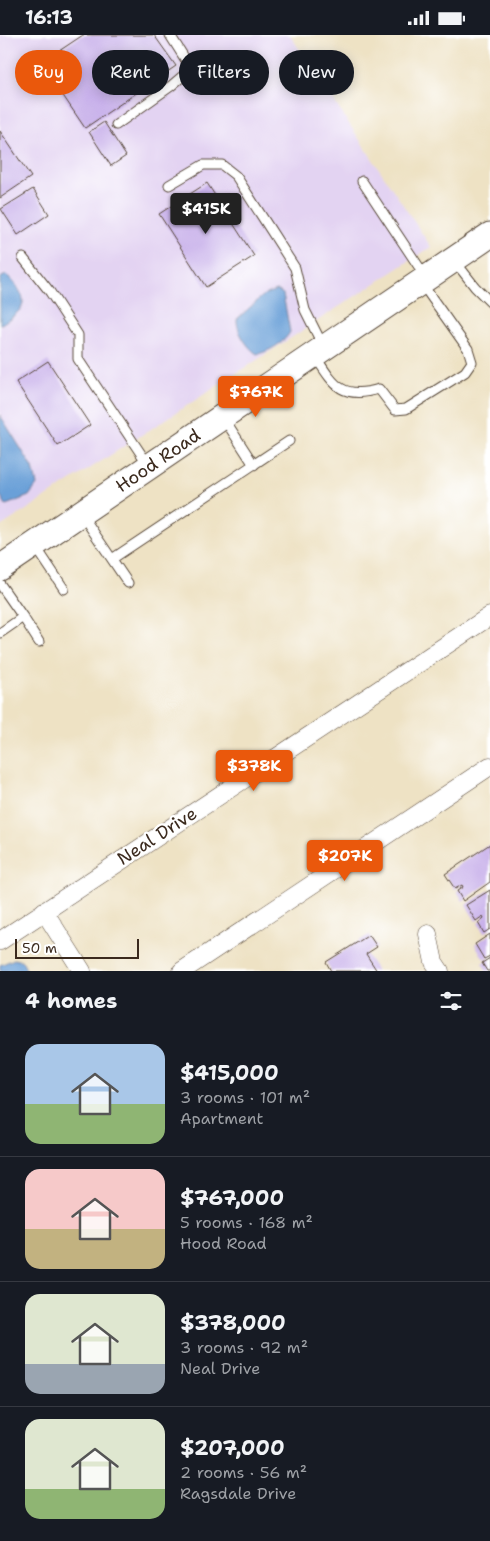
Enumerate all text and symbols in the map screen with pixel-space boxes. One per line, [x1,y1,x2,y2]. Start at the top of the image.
text: 16:13 [25,5,73,30]
chip: Buy [15,50,82,95]
chip: Rent [92,50,169,95]
chip: Filters [179,50,269,95]
chip: New [279,50,354,95]
pin: $415K [171,193,241,235]
text: $415K [181,198,231,219]
pin: $767K [221,375,291,418]
text: $767K [229,381,283,402]
street label: Hood Road [111,423,205,498]
pin: $378K [219,749,289,792]
text: $378K [227,755,281,776]
street label: Neal Drive [113,801,201,871]
pin: $207K [310,839,380,882]
text: $207K [318,845,372,866]
scale bar [15,936,139,959]
text: 50 m [22,939,57,957]
text: 4 homes [25,987,117,1015]
icon: filters [437,987,465,1015]
text: $415,000 [180,1059,279,1087]
icon: home [65,1064,125,1124]
text: 3 rooms · 101 m² [180,1087,310,1108]
text: Apartment [180,1108,263,1129]
text: $767,000 [180,1184,284,1212]
icon: home [65,1189,125,1249]
text: 5 rooms · 168 m² [180,1212,313,1233]
text: Hood Road [180,1233,267,1254]
text: $378,000 [180,1309,286,1337]
icon: home [65,1314,125,1374]
text: 3 rooms · 92 m² [180,1337,308,1358]
text: Neal Drive [180,1358,260,1379]
text: $207,000 [180,1434,285,1462]
icon: home [65,1439,125,1499]
text: 2 rooms · 56 m² [180,1462,307,1483]
text: Ragsdale Drive [180,1483,296,1504]

